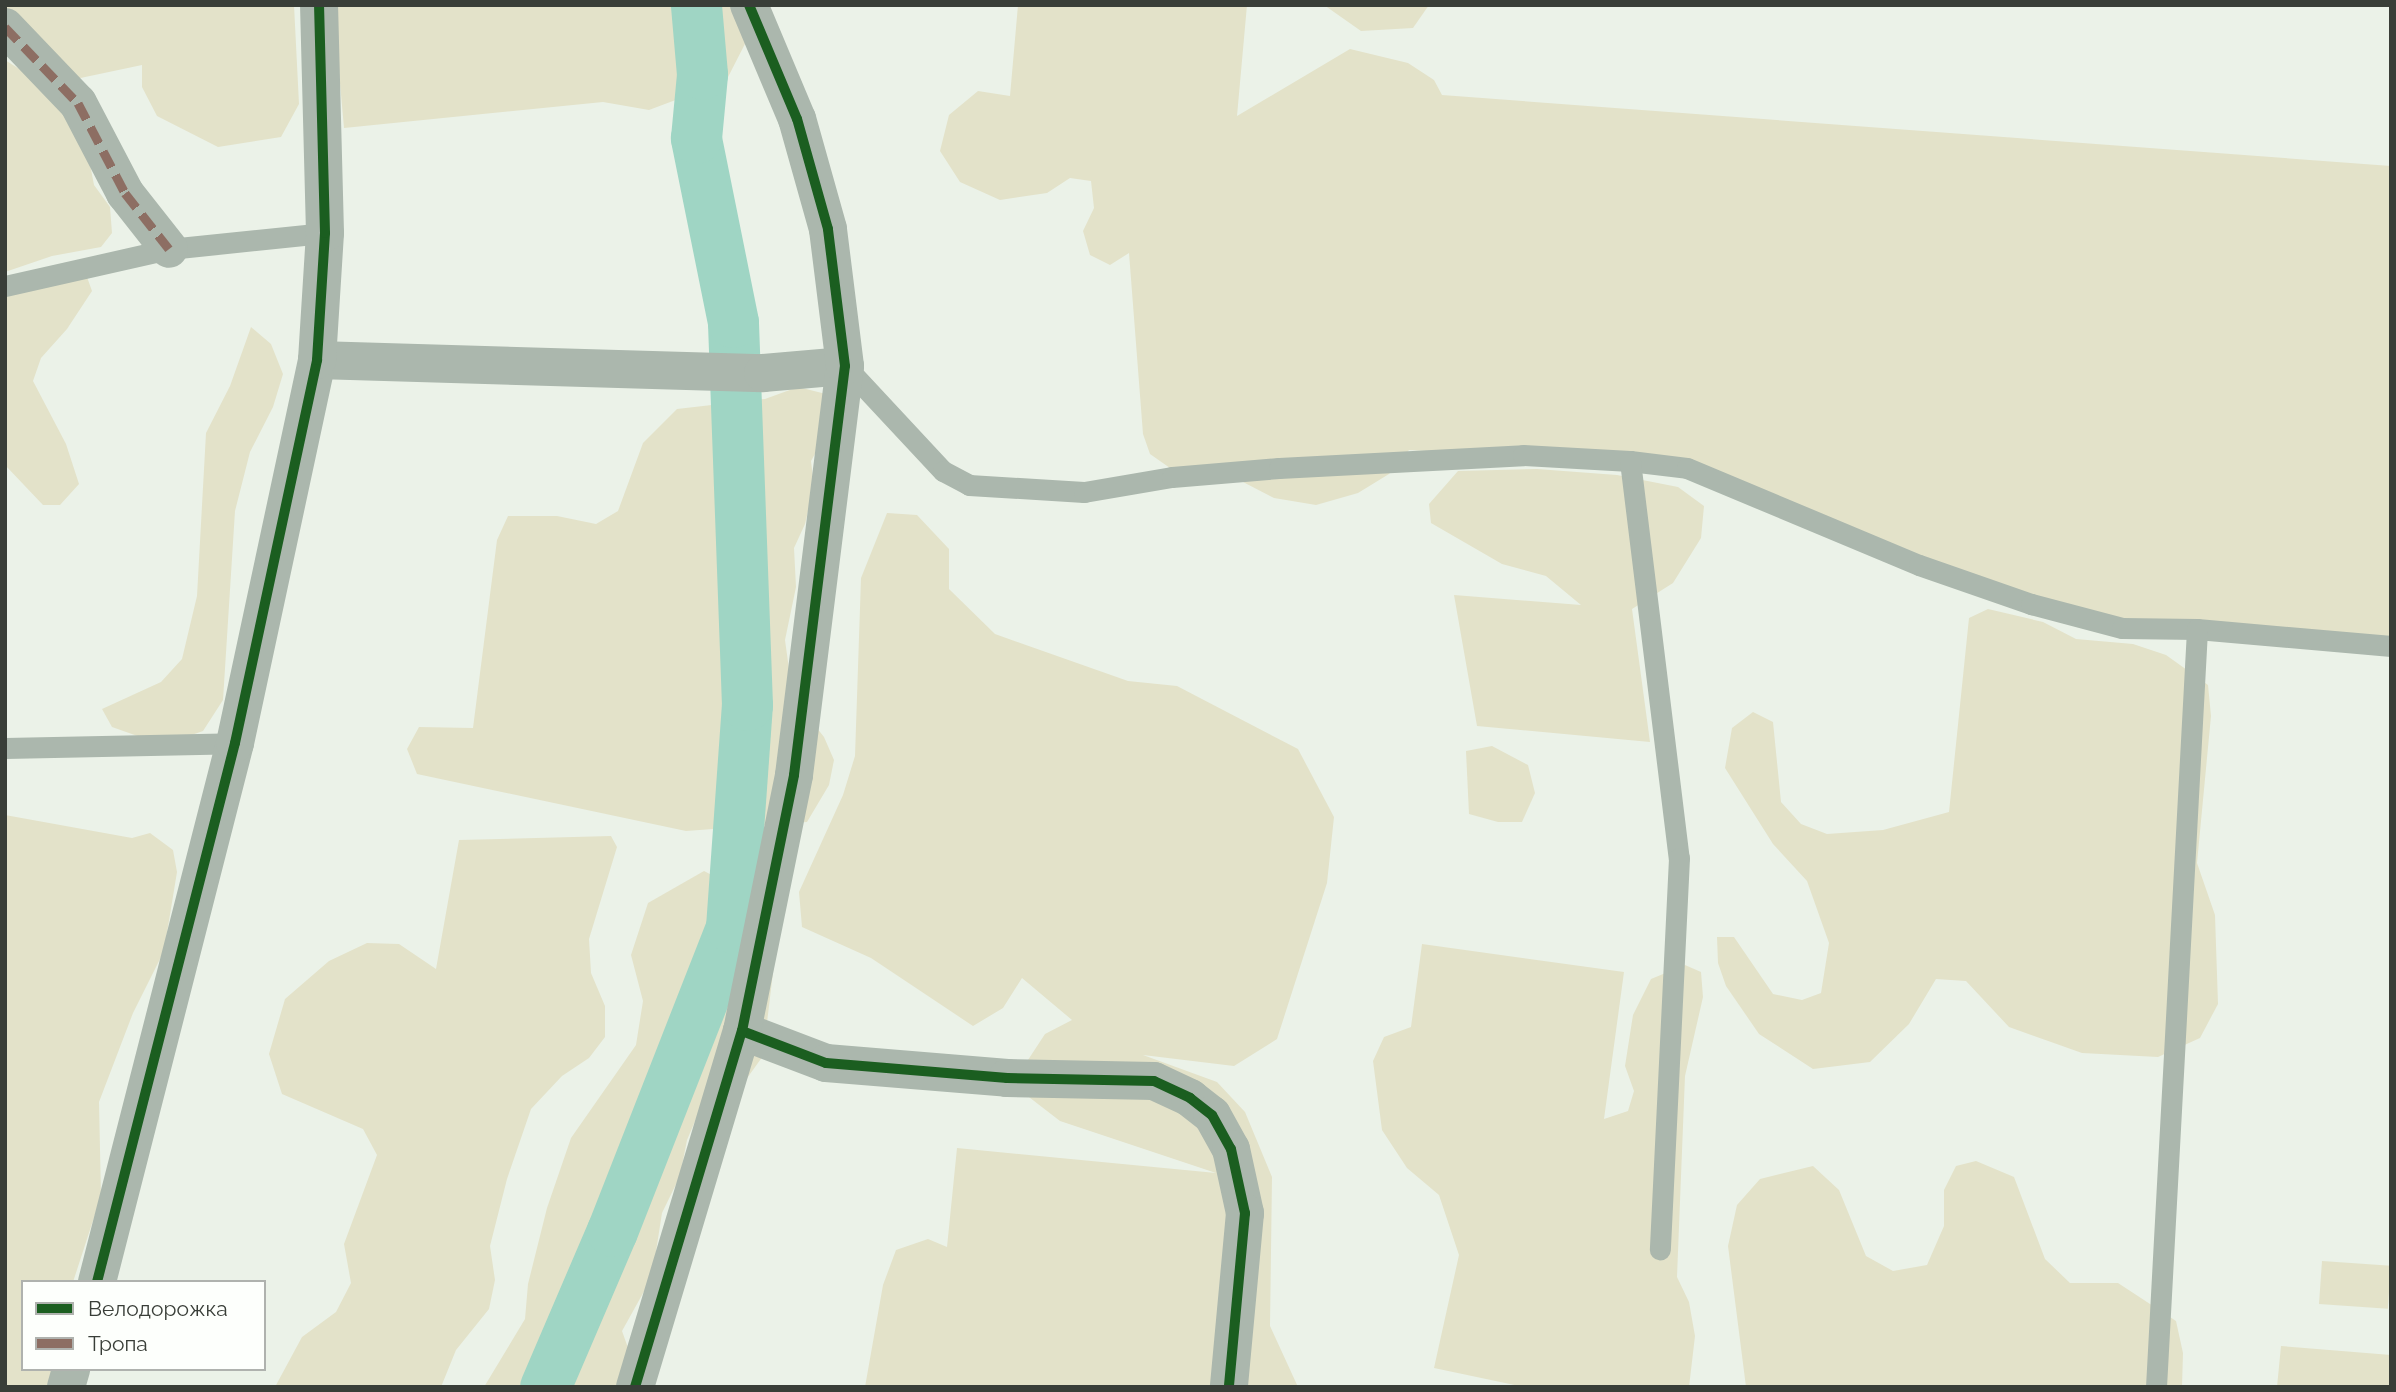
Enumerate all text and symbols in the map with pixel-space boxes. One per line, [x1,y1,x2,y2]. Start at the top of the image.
legend [21,1280,266,1371]
text: Велодорожка [88,1296,228,1321]
text: Тропа [88,1331,148,1356]

